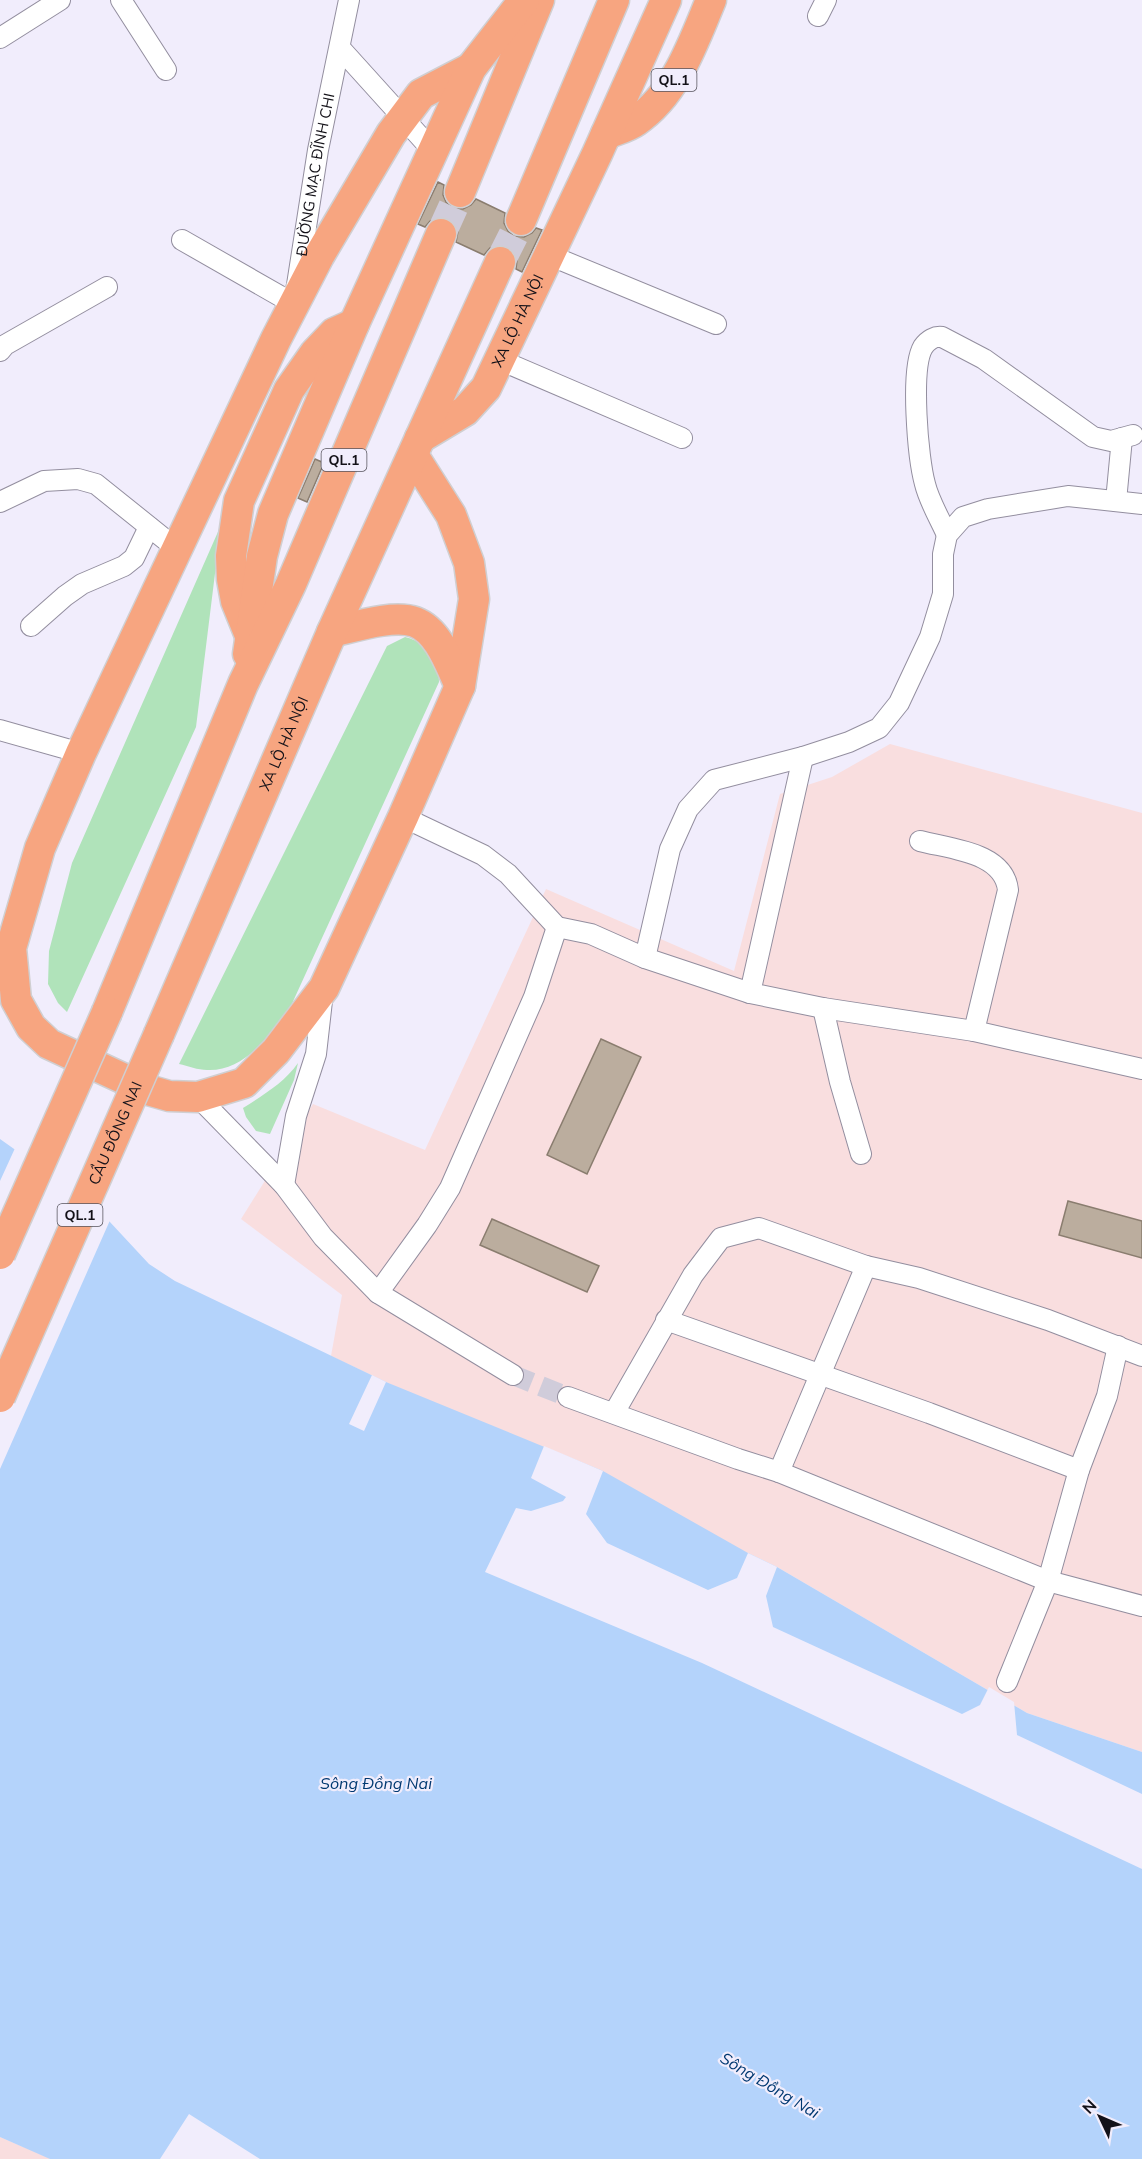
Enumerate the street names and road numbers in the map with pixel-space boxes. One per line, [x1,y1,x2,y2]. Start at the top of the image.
road number: QL.1 [652,69,696,91]
street label: ĐƯỜNG MẠC ĐĨNH CHI [292,91,338,258]
street label: XA LỘ HÀ NỘI [487,271,548,370]
road number: QL.1 [322,449,366,471]
street label: XA LỘ HÀ NỘI [255,693,312,794]
street label: CẦU ĐỒNG NAI [84,1078,146,1188]
road number: QL.1 [58,1204,103,1226]

